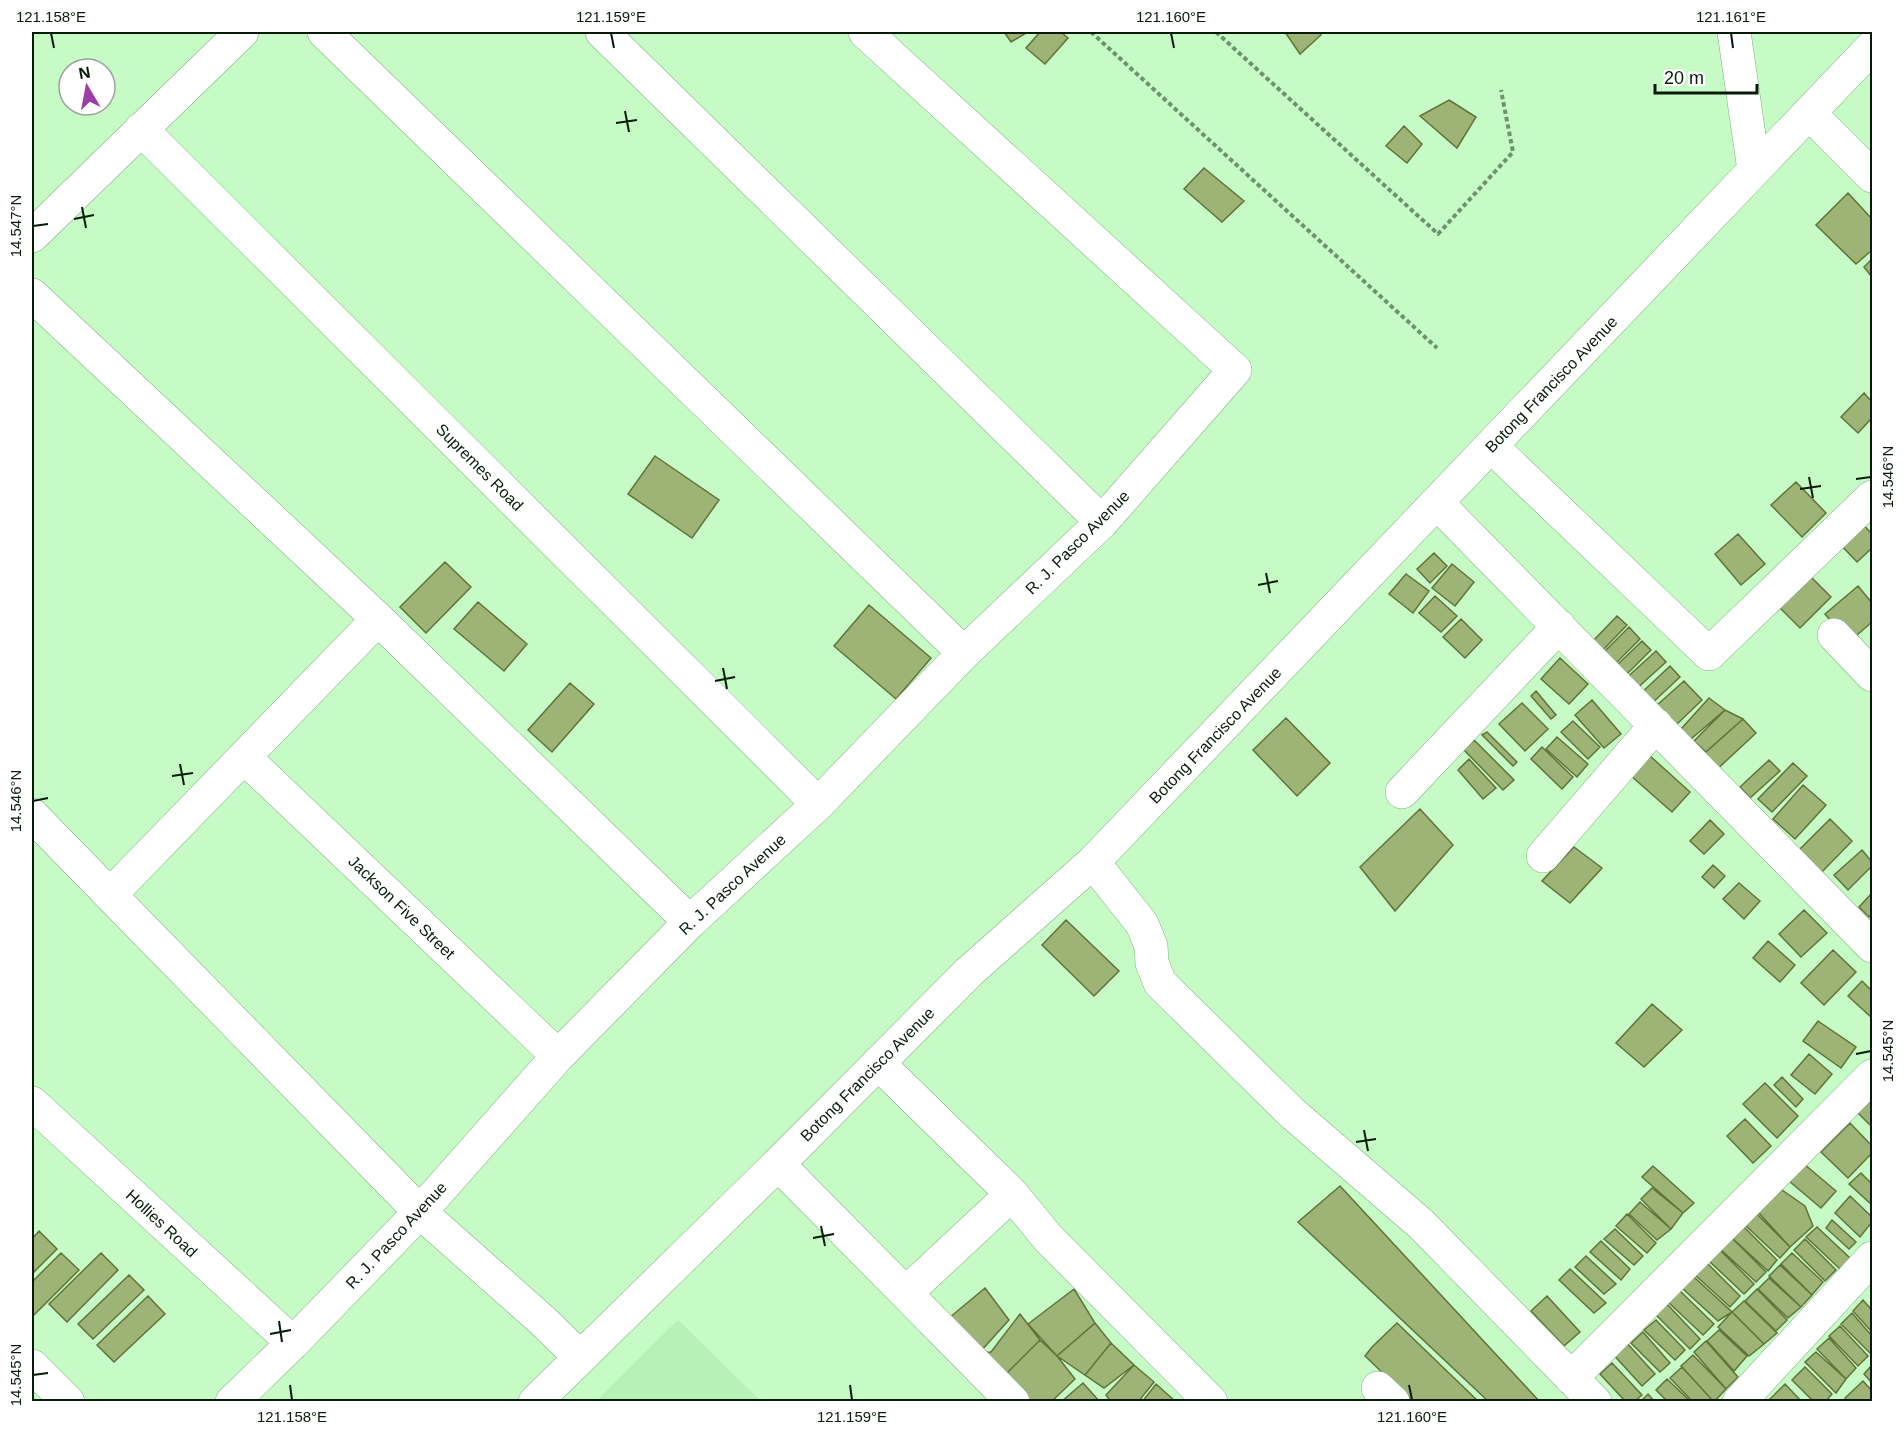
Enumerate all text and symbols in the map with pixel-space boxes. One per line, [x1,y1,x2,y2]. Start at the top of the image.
text: 121.158°E [16,8,86,25]
text: 121.159°E [576,8,646,25]
text: 121.160°E [1136,8,1206,25]
text: 121.161°E [1696,8,1766,25]
north arrow [57,57,117,117]
scale bar [1655,57,1757,95]
text: N [77,63,92,82]
text: 20 m [1664,68,1704,88]
text: 14.547°N [7,195,24,257]
street label: Botong Francisco Avenue [1482,313,1621,456]
street label: Supremes Road [433,420,527,514]
text: 14.546°N [1879,446,1896,508]
street label: R. J. Pasco Avenue [1022,487,1133,598]
street label: Botong Francisco Avenue [1146,664,1285,807]
text: 14.546°N [7,770,24,832]
street label: R. J. Pasco Avenue [676,831,789,938]
street label: Jackson Five Street [345,852,458,963]
street label: Botong Francisco Avenue [797,1004,938,1145]
text: 14.545°N [1879,1020,1896,1082]
street label: R. J. Pasco Avenue [343,1179,450,1292]
street label: Hollies Road [123,1186,201,1261]
text: 14.545°N [7,1344,24,1406]
text: 121.158°E [257,1408,327,1425]
text: 121.159°E [817,1408,887,1425]
text: 121.160°E [1377,1408,1447,1425]

